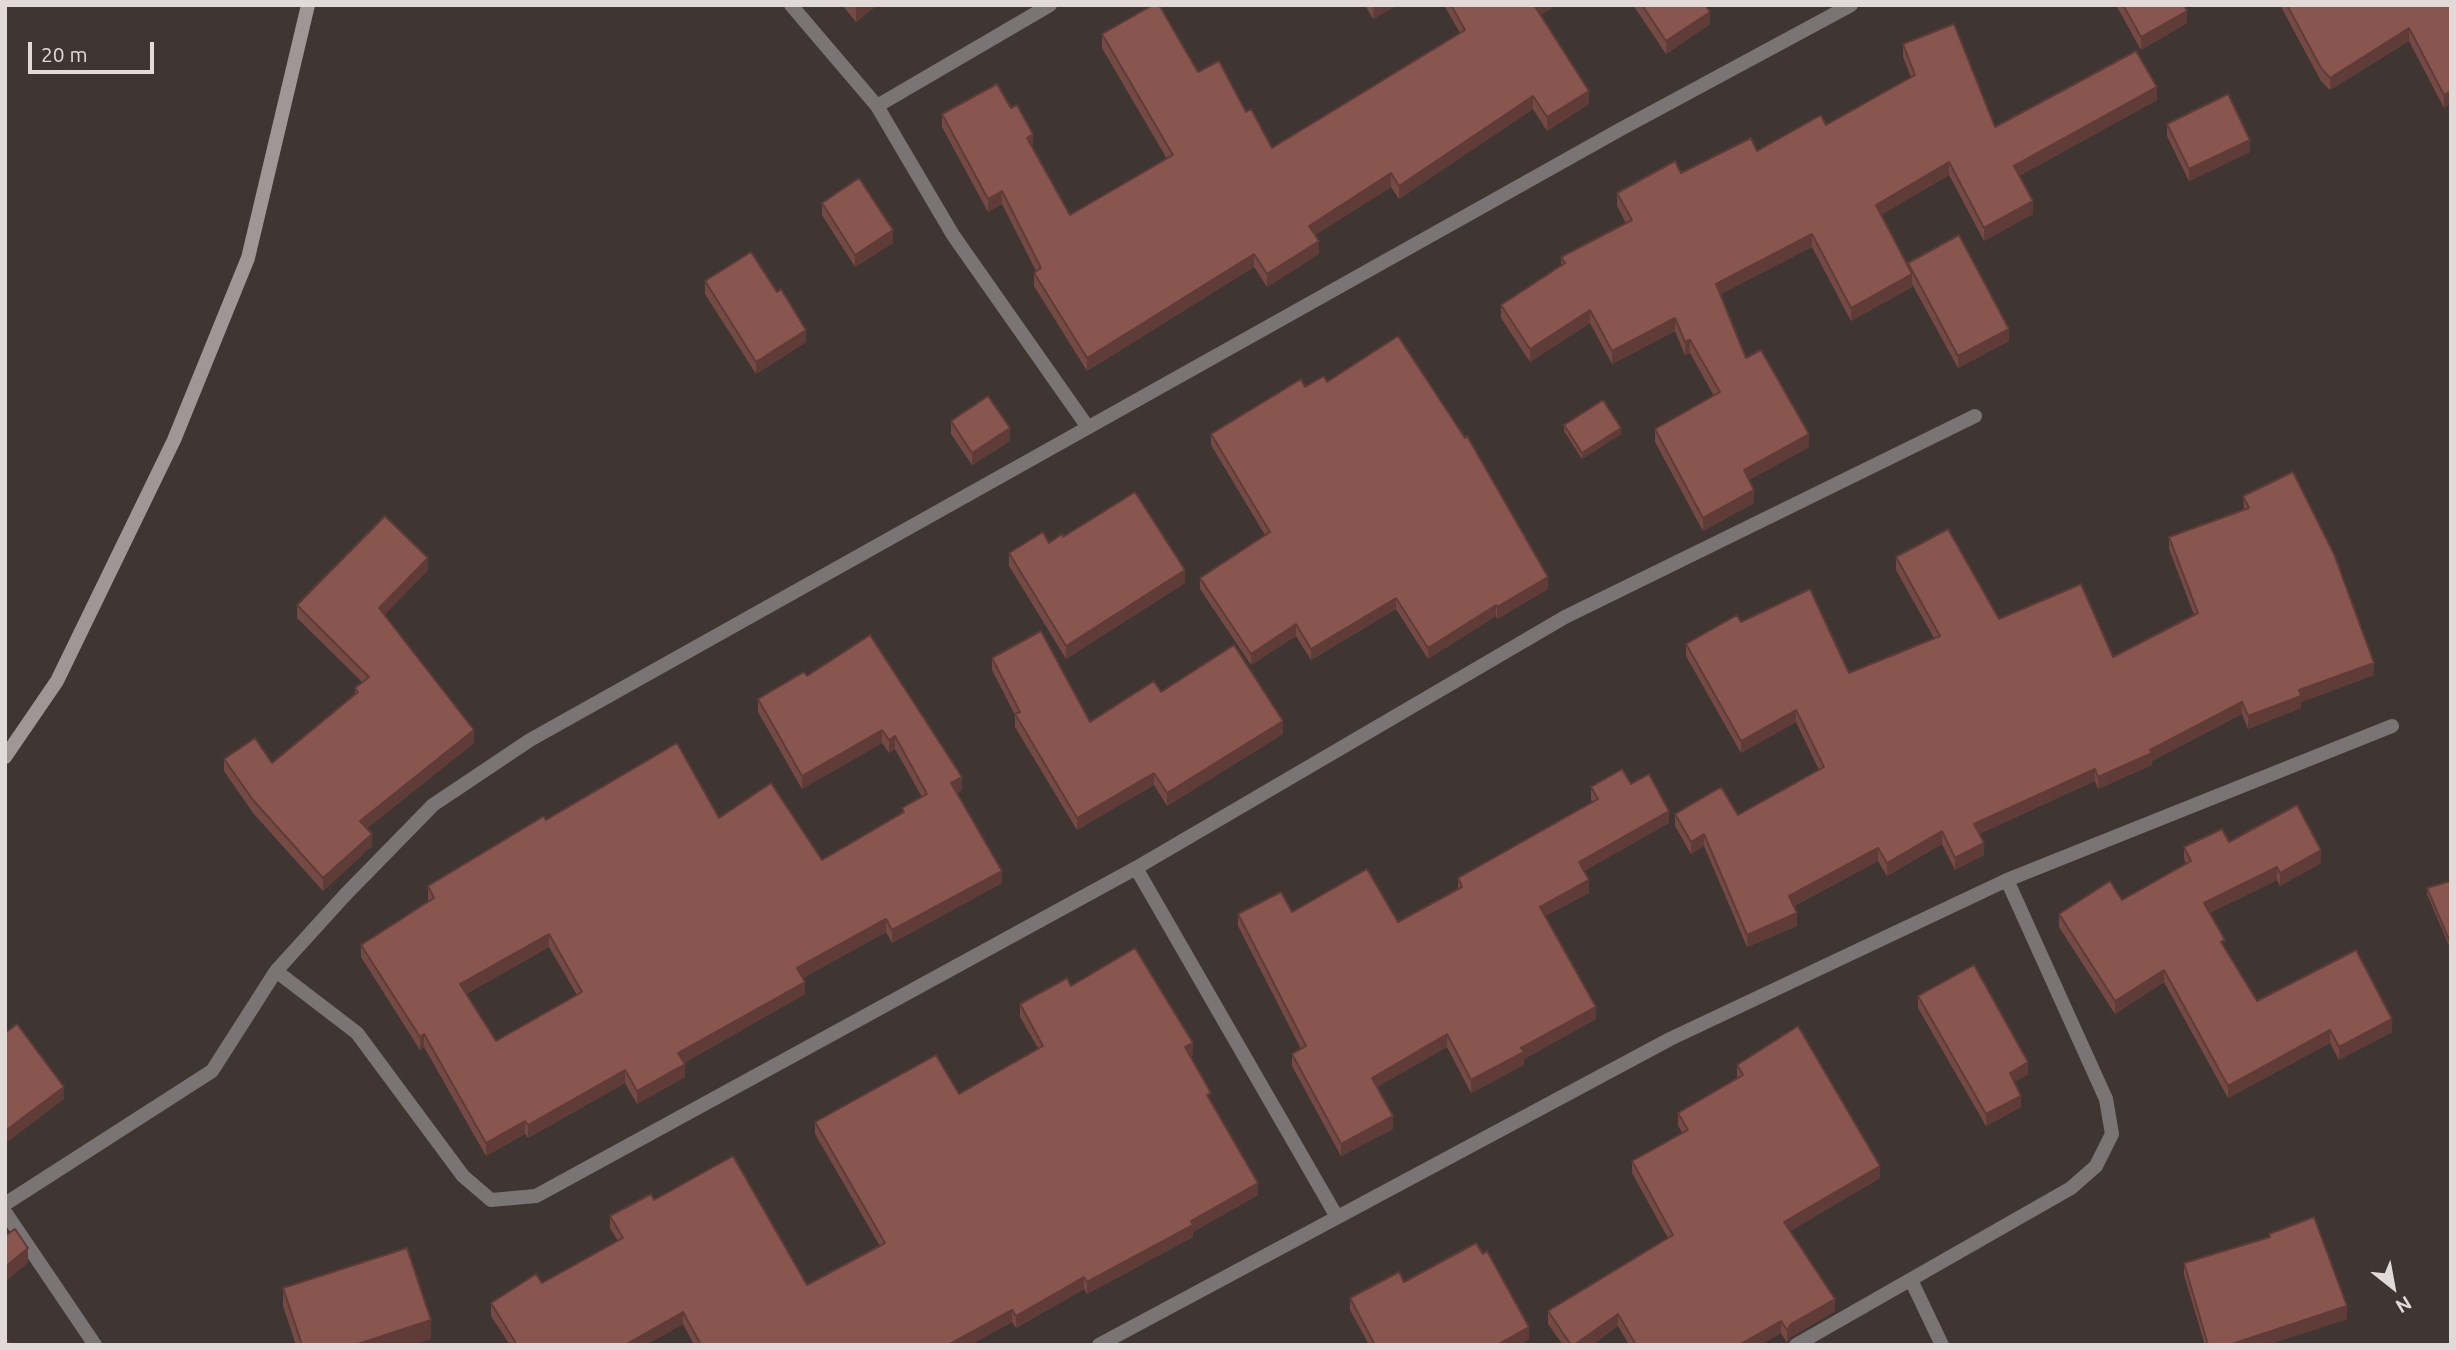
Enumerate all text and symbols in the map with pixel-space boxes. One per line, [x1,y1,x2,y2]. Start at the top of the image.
scale bar [32,28,158,72]
text: 20 m [41,42,88,66]
north arrow [2358,1252,2428,1322]
text: N [2392,1292,2416,1318]

